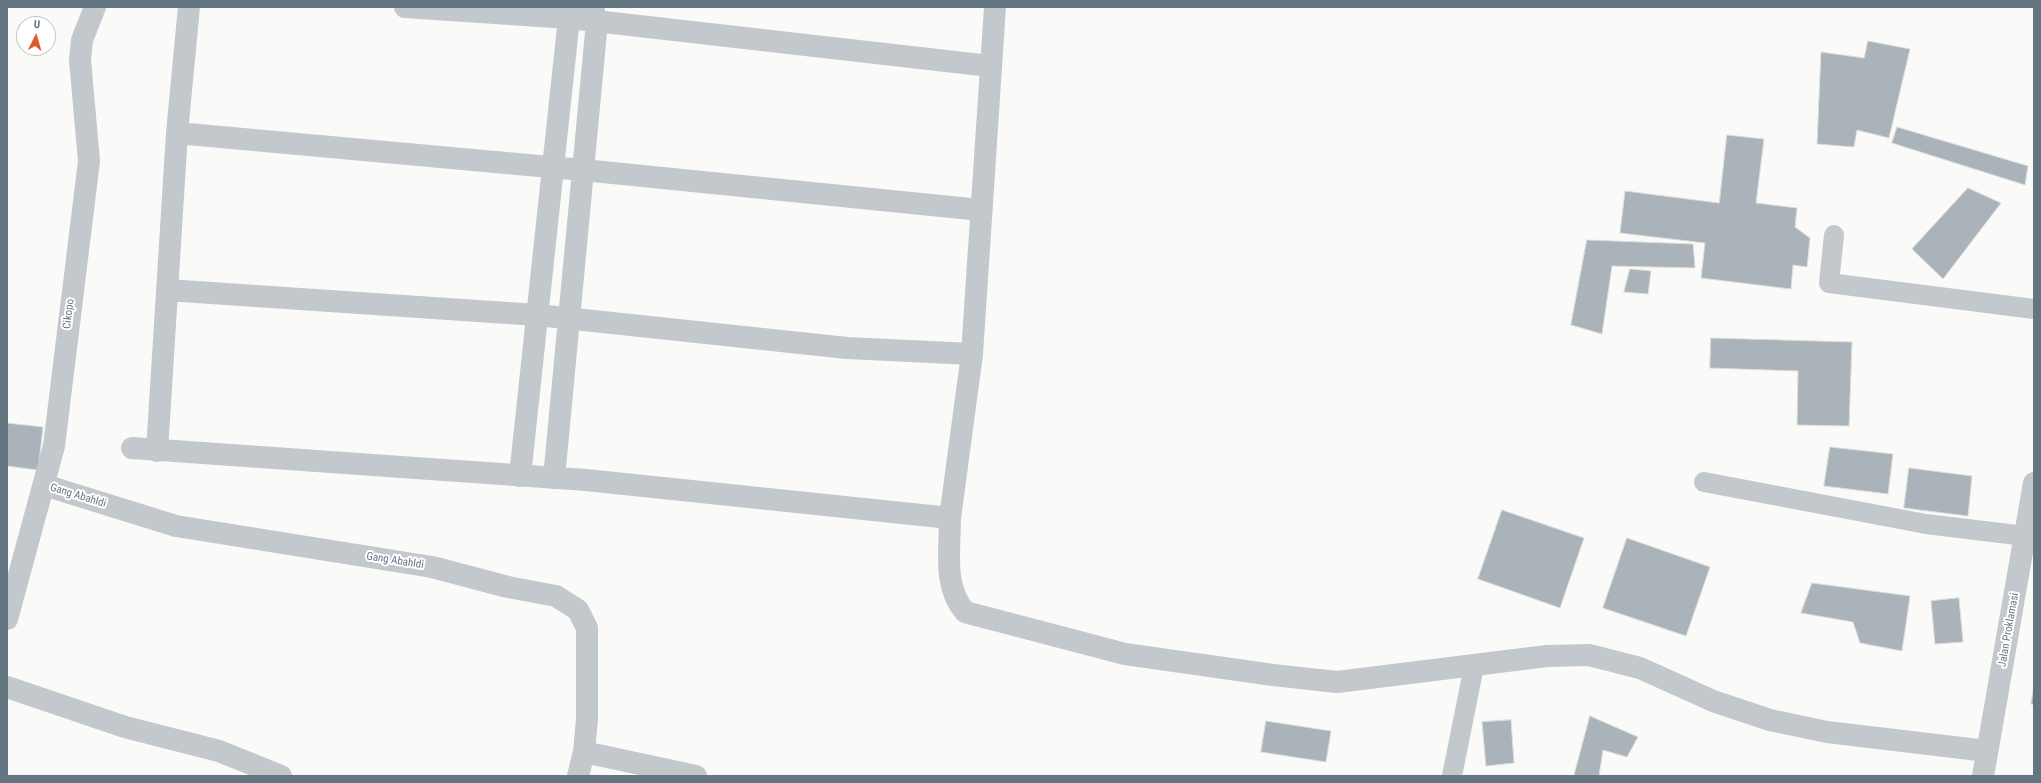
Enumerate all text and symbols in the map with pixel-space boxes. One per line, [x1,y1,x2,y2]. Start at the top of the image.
north arrow [16,16,56,56]
text: U [33,18,41,31]
street label: Cikopo [61,298,77,330]
street label: Gang Abahldi [48,481,108,511]
street label: Gang Abahldi [365,550,425,572]
street label: Jalan Proklamasi [1996,592,2022,668]

